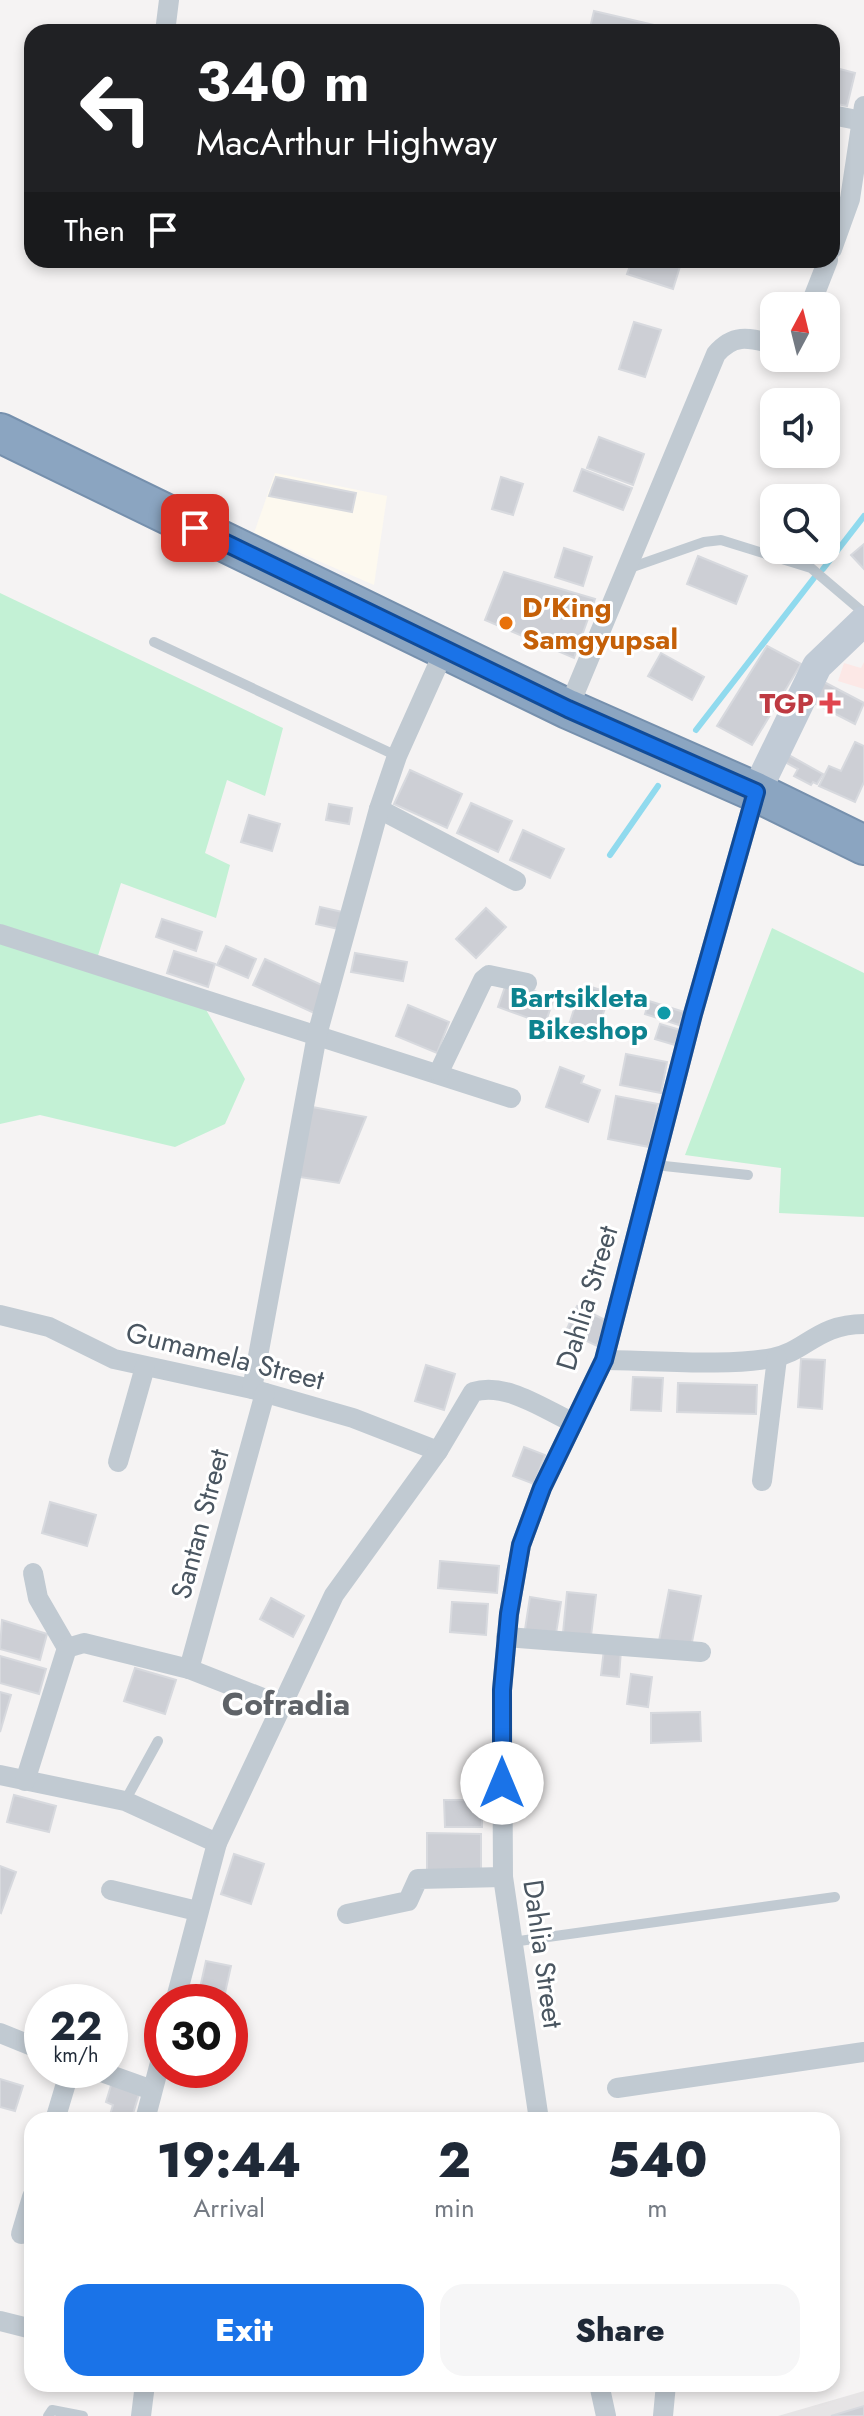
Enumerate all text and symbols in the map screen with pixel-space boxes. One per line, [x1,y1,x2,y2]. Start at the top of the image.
text: 340 m [196,41,370,122]
icon: left [64,56,168,160]
text: MacArthur Highway [196,116,497,168]
icon: arrive [141,208,185,252]
text: Then [64,209,125,252]
north arrow [760,292,840,372]
map controls [760,292,840,564]
button: sound [760,388,840,468]
button: search [760,484,840,564]
pin [161,494,229,562]
icon: arrive [173,506,217,550]
place label: D'King Samgyupsal [522,587,678,660]
marker: D'King Samgyupsal [497,614,515,632]
place label: TGP [759,683,814,724]
marker: TGP [821,694,839,712]
place label: Bartsikleta Bikeshop [510,977,648,1050]
marker: Bartsikleta Bikeshop [655,1004,673,1022]
street label: Dahlia Street [546,1220,629,1376]
street label: Gumamela Street [122,1312,329,1401]
street label: Santan Street [160,1444,240,1603]
district label: Cofradia [222,1681,350,1727]
position arrow [460,1741,544,1825]
street label: Dahlia Street [512,1877,574,2031]
speed limit sign: 30 [144,1984,248,2088]
text: 22 [50,1997,102,2055]
text: km/h [53,2041,99,2070]
text: 19:44 [157,2126,301,2195]
text: 2 [438,2126,471,2195]
text: 540 [607,2126,707,2195]
text: Arrival [193,2189,265,2227]
text: min [434,2189,475,2227]
text: m [647,2189,668,2227]
button: Exit [64,2284,424,2376]
button: Share [440,2284,800,2376]

